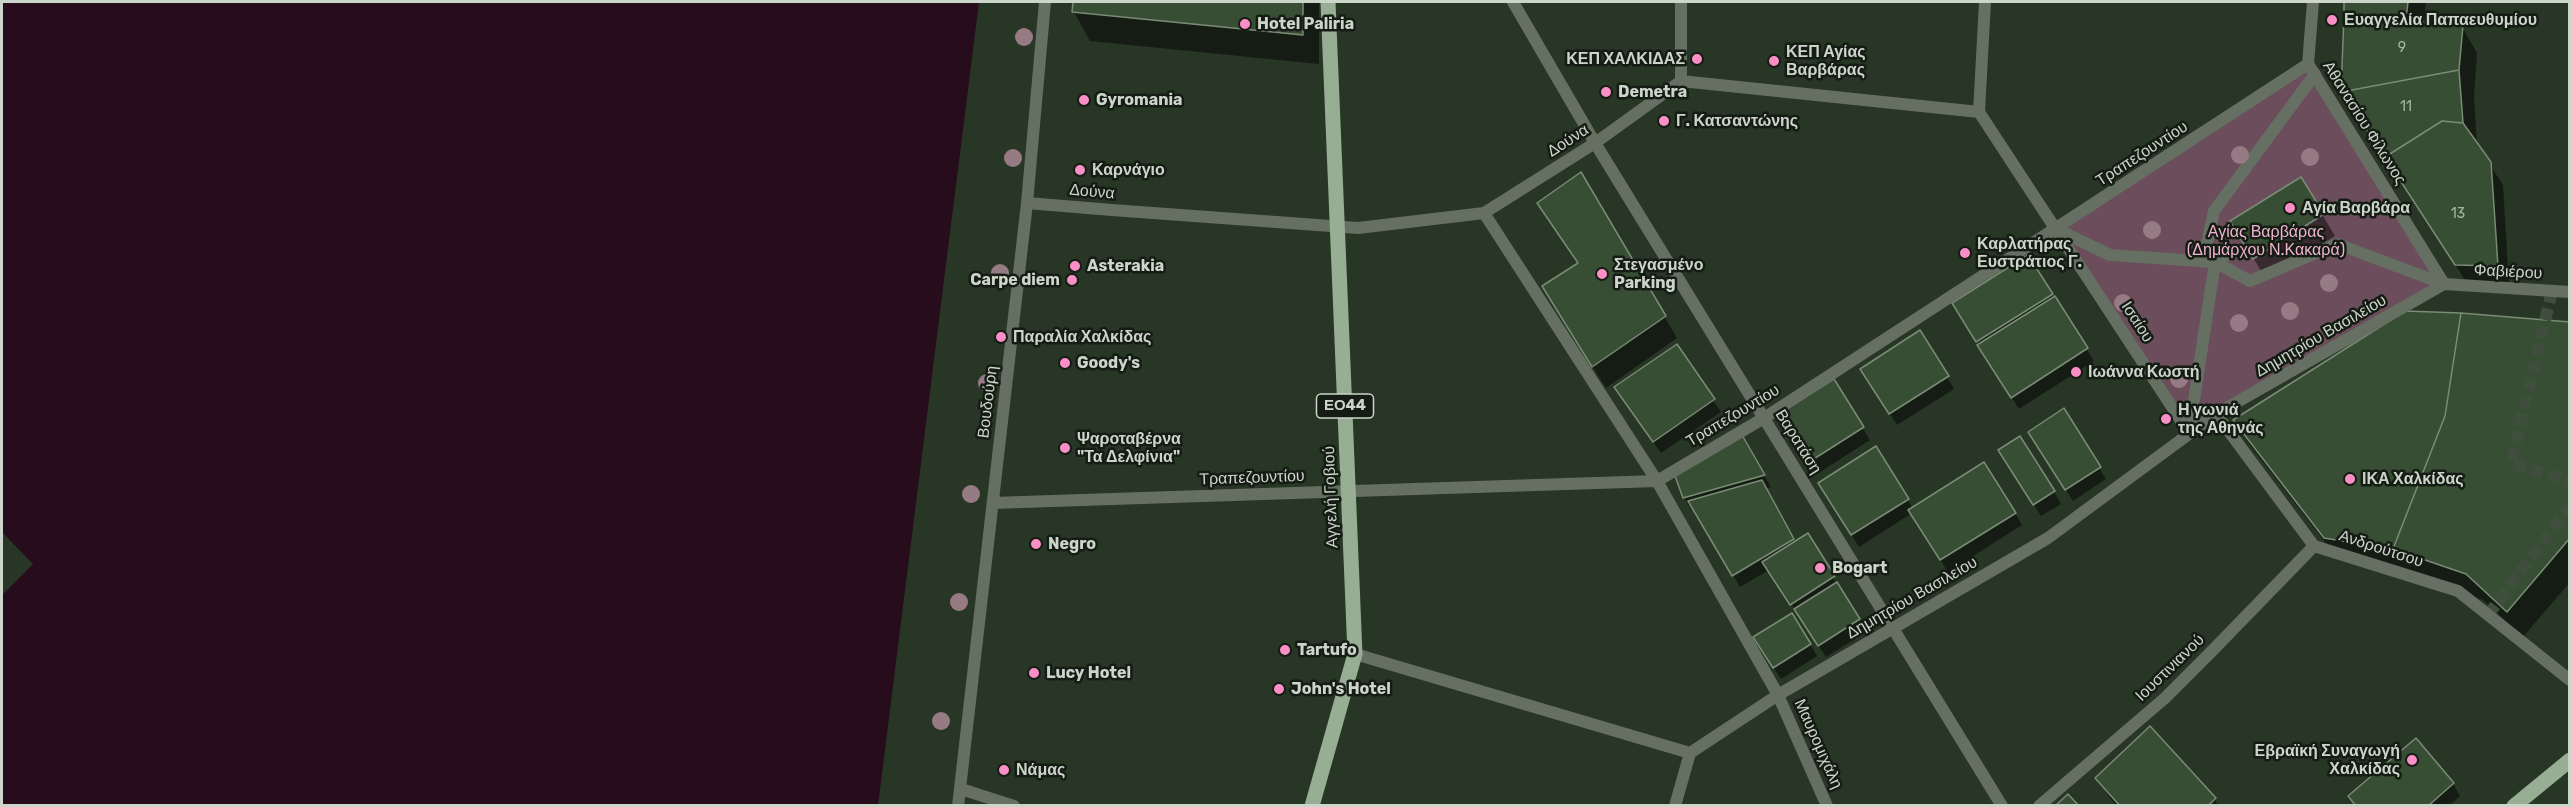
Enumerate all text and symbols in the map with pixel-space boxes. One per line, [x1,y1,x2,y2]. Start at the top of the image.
place label: Ευαγγελία Παπαευθυμίου [2344,10,2537,30]
marker: Ευαγγελία Παπαευθυμίου [2325,13,2339,27]
place label: Hotel Paliria [1257,14,1354,34]
marker: Hotel Paliria [1238,17,1252,31]
house number: 9 [2398,40,2406,56]
place label: ΚΕΠ Αγίας Βαρβάρας [1786,42,1866,80]
place label: ΚΕΠ ΧΑΛΚΙΔΑΣ [1566,49,1685,69]
marker: ΚΕΠ ΧΑΛΚΙΔΑΣ [1690,52,1704,66]
marker: ΚΕΠ Αγίας Βαρβάρας [1767,54,1781,68]
street label: Αθανασίου Φίλωνος [2318,58,2410,188]
place label: Demetra [1618,82,1687,102]
marker: Demetra [1599,85,1613,99]
place label: Gyromania [1096,90,1182,110]
marker: Gyromania [1077,93,1091,107]
house number: 11 [2400,99,2412,115]
place label: Γ. Κατσαντώνης [1676,111,1798,131]
marker: Γ. Κατσαντώνης [1657,114,1671,128]
street label: Τραπεζουντίου [2093,117,2191,191]
street label: Δούνα [1544,121,1592,161]
place label: Καρνάγιο [1092,160,1165,180]
marker: Καρνάγιο [1073,163,1087,177]
street label: Δούνα [1068,180,1116,204]
place label: Αγία Βαρβάρα [2302,198,2410,218]
marker: Αγία Βαρβάρα [2283,201,2297,215]
house number: 13 [2451,206,2465,222]
park label: Αγίας Βαρβάρας (Δημάρχου Ν.Κακαρά) [2187,222,2345,260]
place label: Καρλατήρας Ευστράτιος Γ. [1977,234,2082,272]
marker: Καρλατήρας Ευστράτιος Γ. [1958,246,1972,260]
place label: Στεγασμένο Parking [1614,255,1703,293]
place label: Asterakia [1087,256,1164,276]
marker: Asterakia [1068,259,1082,273]
street label: Φαβιέρου [2473,261,2543,283]
marker: Στεγασμένο Parking [1595,267,1609,281]
place label: Carpe diem [970,270,1060,290]
marker: Carpe diem [1065,273,1079,287]
street label: Δημητρίου Βασιλείου [2252,291,2390,381]
street label: Ισαίου [2117,298,2157,346]
place label: Παραλία Χαλκίδας [1013,327,1151,347]
marker: Παραλία Χαλκίδας [994,330,1008,344]
place label: Goody's [1077,353,1140,373]
marker: Goody's [1058,356,1072,370]
place label: Ιωάννα Κωστή [2088,362,2199,382]
street label: Βουδούρη [974,365,1002,439]
marker: Ιωάννα Κωστή [2069,365,2083,379]
street label: Τραπεζουντίου [1683,381,1783,451]
road number: ΕΟ44 [1316,394,1374,418]
place label: Η γωνιά της Αθηνάς [2178,400,2264,438]
street label: Βαρατάση [1771,406,1825,478]
marker: Η γωνιά της Αθηνάς [2159,412,2173,426]
place label: Ψαροταβέρνα "Τα Δελφίνια" [1077,429,1181,467]
marker: Ψαροταβέρνα "Τα Δελφίνια" [1058,441,1072,455]
street label: Αγγελή Γοβιού [1320,445,1342,549]
street label: Τραπεζουντίου [1199,467,1305,489]
place label: ΙΚΑ Χαλκίδας [2362,469,2464,489]
marker: ΙΚΑ Χαλκίδας [2343,472,2357,486]
street label: Ανδρούτσου [2336,526,2426,572]
place label: Negro [1048,534,1096,554]
marker: Negro [1029,537,1043,551]
street label: Δημητρίου Βασιλείου [1843,553,1981,643]
place label: Bogart [1832,558,1887,578]
marker: Bogart [1813,561,1827,575]
street label: Ιουστινιανού [2132,630,2208,706]
place label: Tartufo [1297,640,1357,660]
marker: Tartufo [1278,643,1292,657]
place label: Lucy Hotel [1046,663,1131,683]
marker: Lucy Hotel [1027,666,1041,680]
place label: John's Hotel [1291,679,1391,699]
marker: John's Hotel [1272,682,1286,696]
street label: Μαυρομιχάλη [1790,696,1846,792]
place label: Εβραϊκή Συναγωγή Χαλκίδας [2255,741,2400,779]
marker: Εβραϊκή Συναγωγή Χαλκίδας [2405,753,2419,767]
place label: Νάμας [1016,760,1065,780]
marker: Νάμας [997,763,1011,777]

